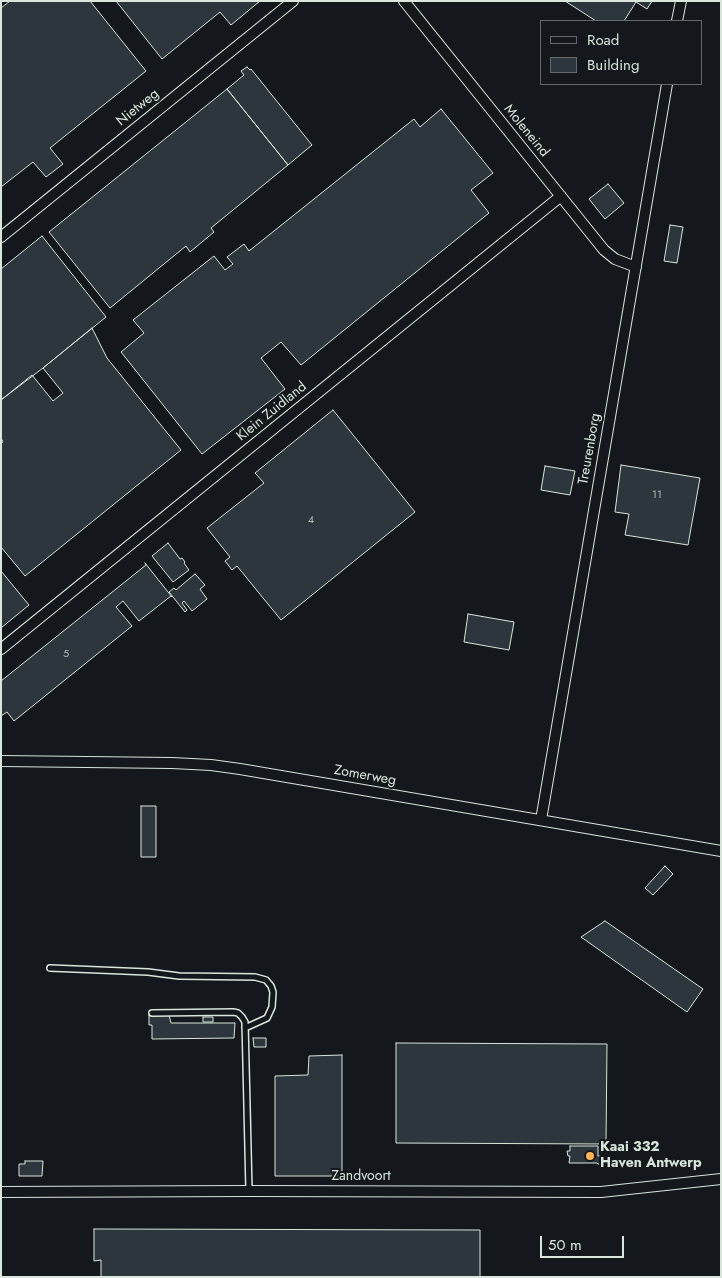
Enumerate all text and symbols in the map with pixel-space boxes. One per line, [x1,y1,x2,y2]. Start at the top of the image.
legend [540,20,702,85]
text: Road [587,29,619,51]
text: Building [587,54,639,76]
street label: Nietweg [113,86,163,130]
street label: Moleneind [500,101,552,161]
street label: Klein Zuidland [234,379,310,445]
street label: Treurenborg [575,412,605,486]
house number: 11 [652,488,662,502]
house number: 4 [308,513,314,527]
house number: 5 [63,647,69,661]
street label: Zomerweg [333,762,397,790]
place label: Kaai 332 Haven Antwerp [600,1140,702,1172]
marker: Kaai 332 Haven Antwerp [584,1150,596,1162]
street label: Zandvoort [331,1169,391,1185]
scale bar [542,1226,626,1258]
text: 50 m [548,1234,582,1256]

